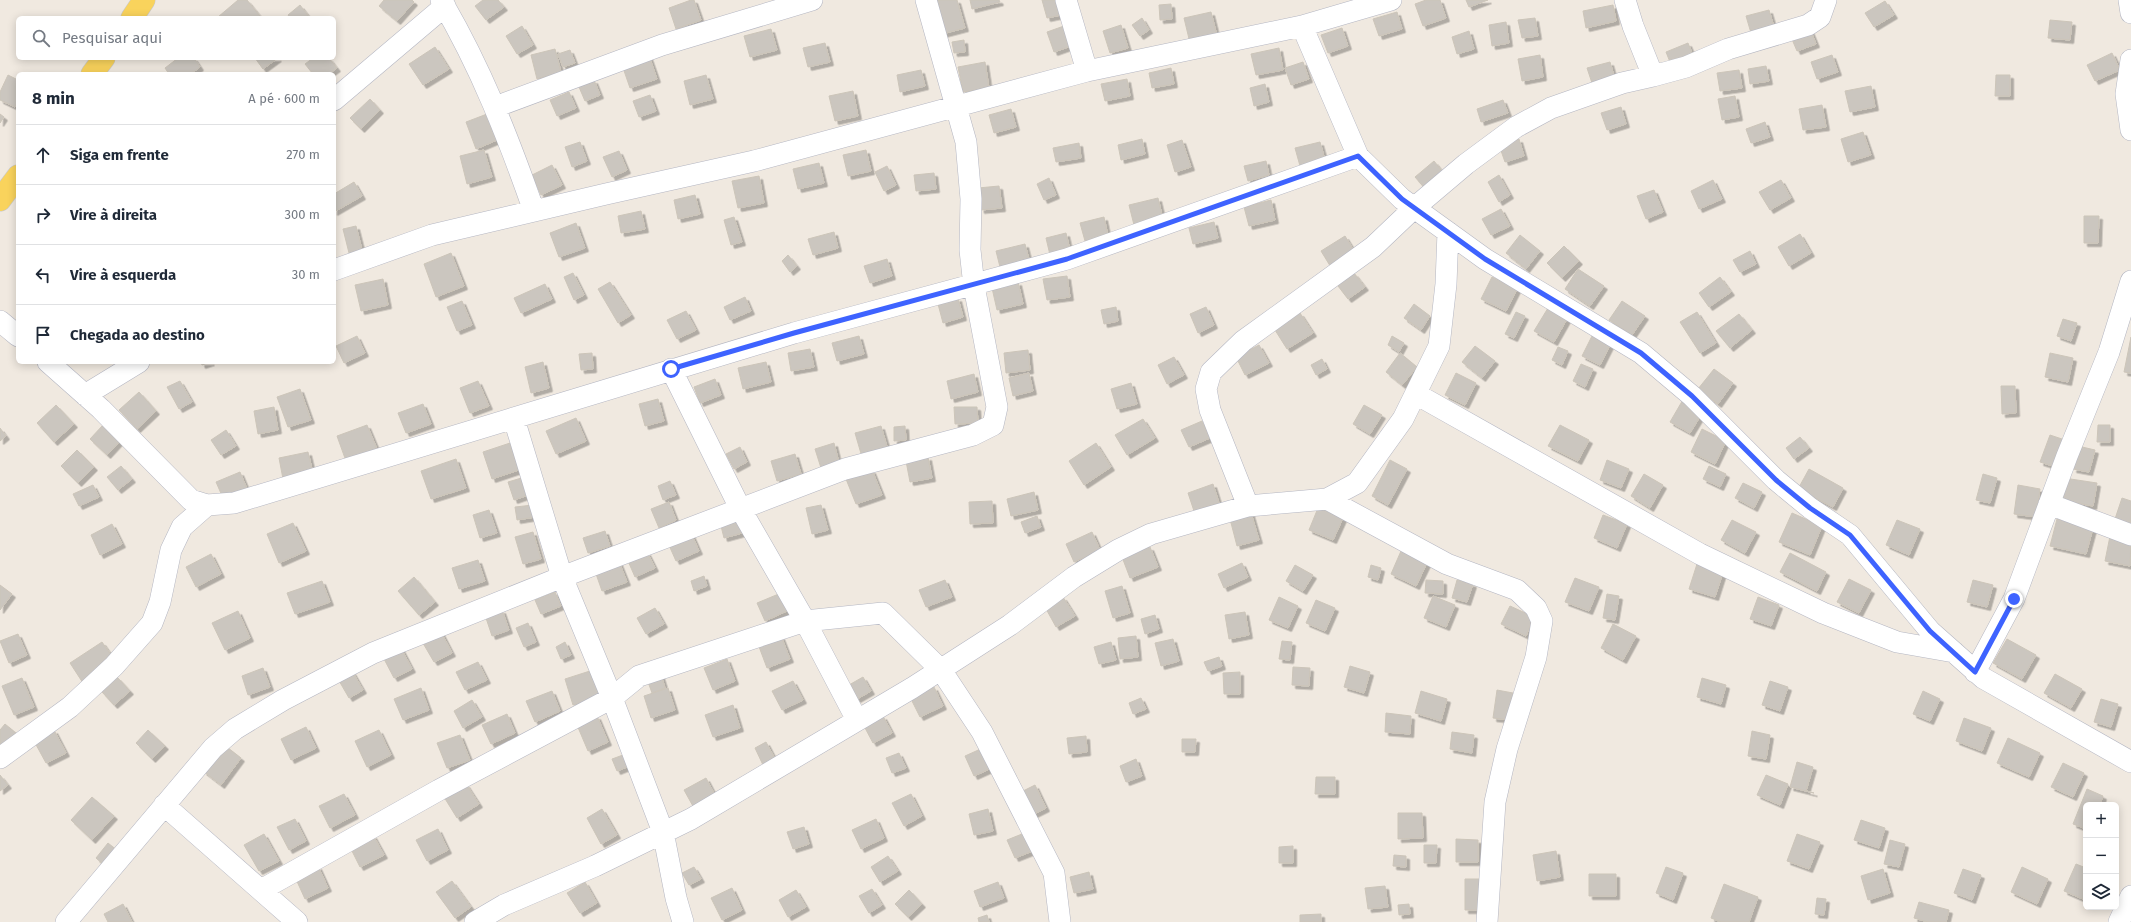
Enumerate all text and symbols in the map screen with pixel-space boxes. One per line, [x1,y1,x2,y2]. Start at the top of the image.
search box [16,16,336,60]
icon: search [30,27,52,49]
text: Pesquisar aqui [62,29,162,47]
text: 8 min [32,88,75,109]
text: A pé · 600 m [248,91,320,106]
icon: ahead [32,144,54,166]
text: Siga em frente [70,146,169,164]
text: 270 m [286,147,320,162]
icon: right [32,204,54,226]
text: Vire à direita [70,206,157,224]
text: 300 m [284,207,320,222]
icon: left [32,264,54,286]
text: Vire à esquerda [70,266,176,284]
text: 30 m [292,267,320,282]
icon: arrive [32,324,54,346]
text: Chegada ao destino [70,326,205,344]
route start [662,360,680,378]
route end [2005,590,2023,608]
map controls [2083,802,2119,910]
button: + [2083,802,2119,838]
button: − [2083,838,2119,874]
button: layers [2083,874,2119,910]

